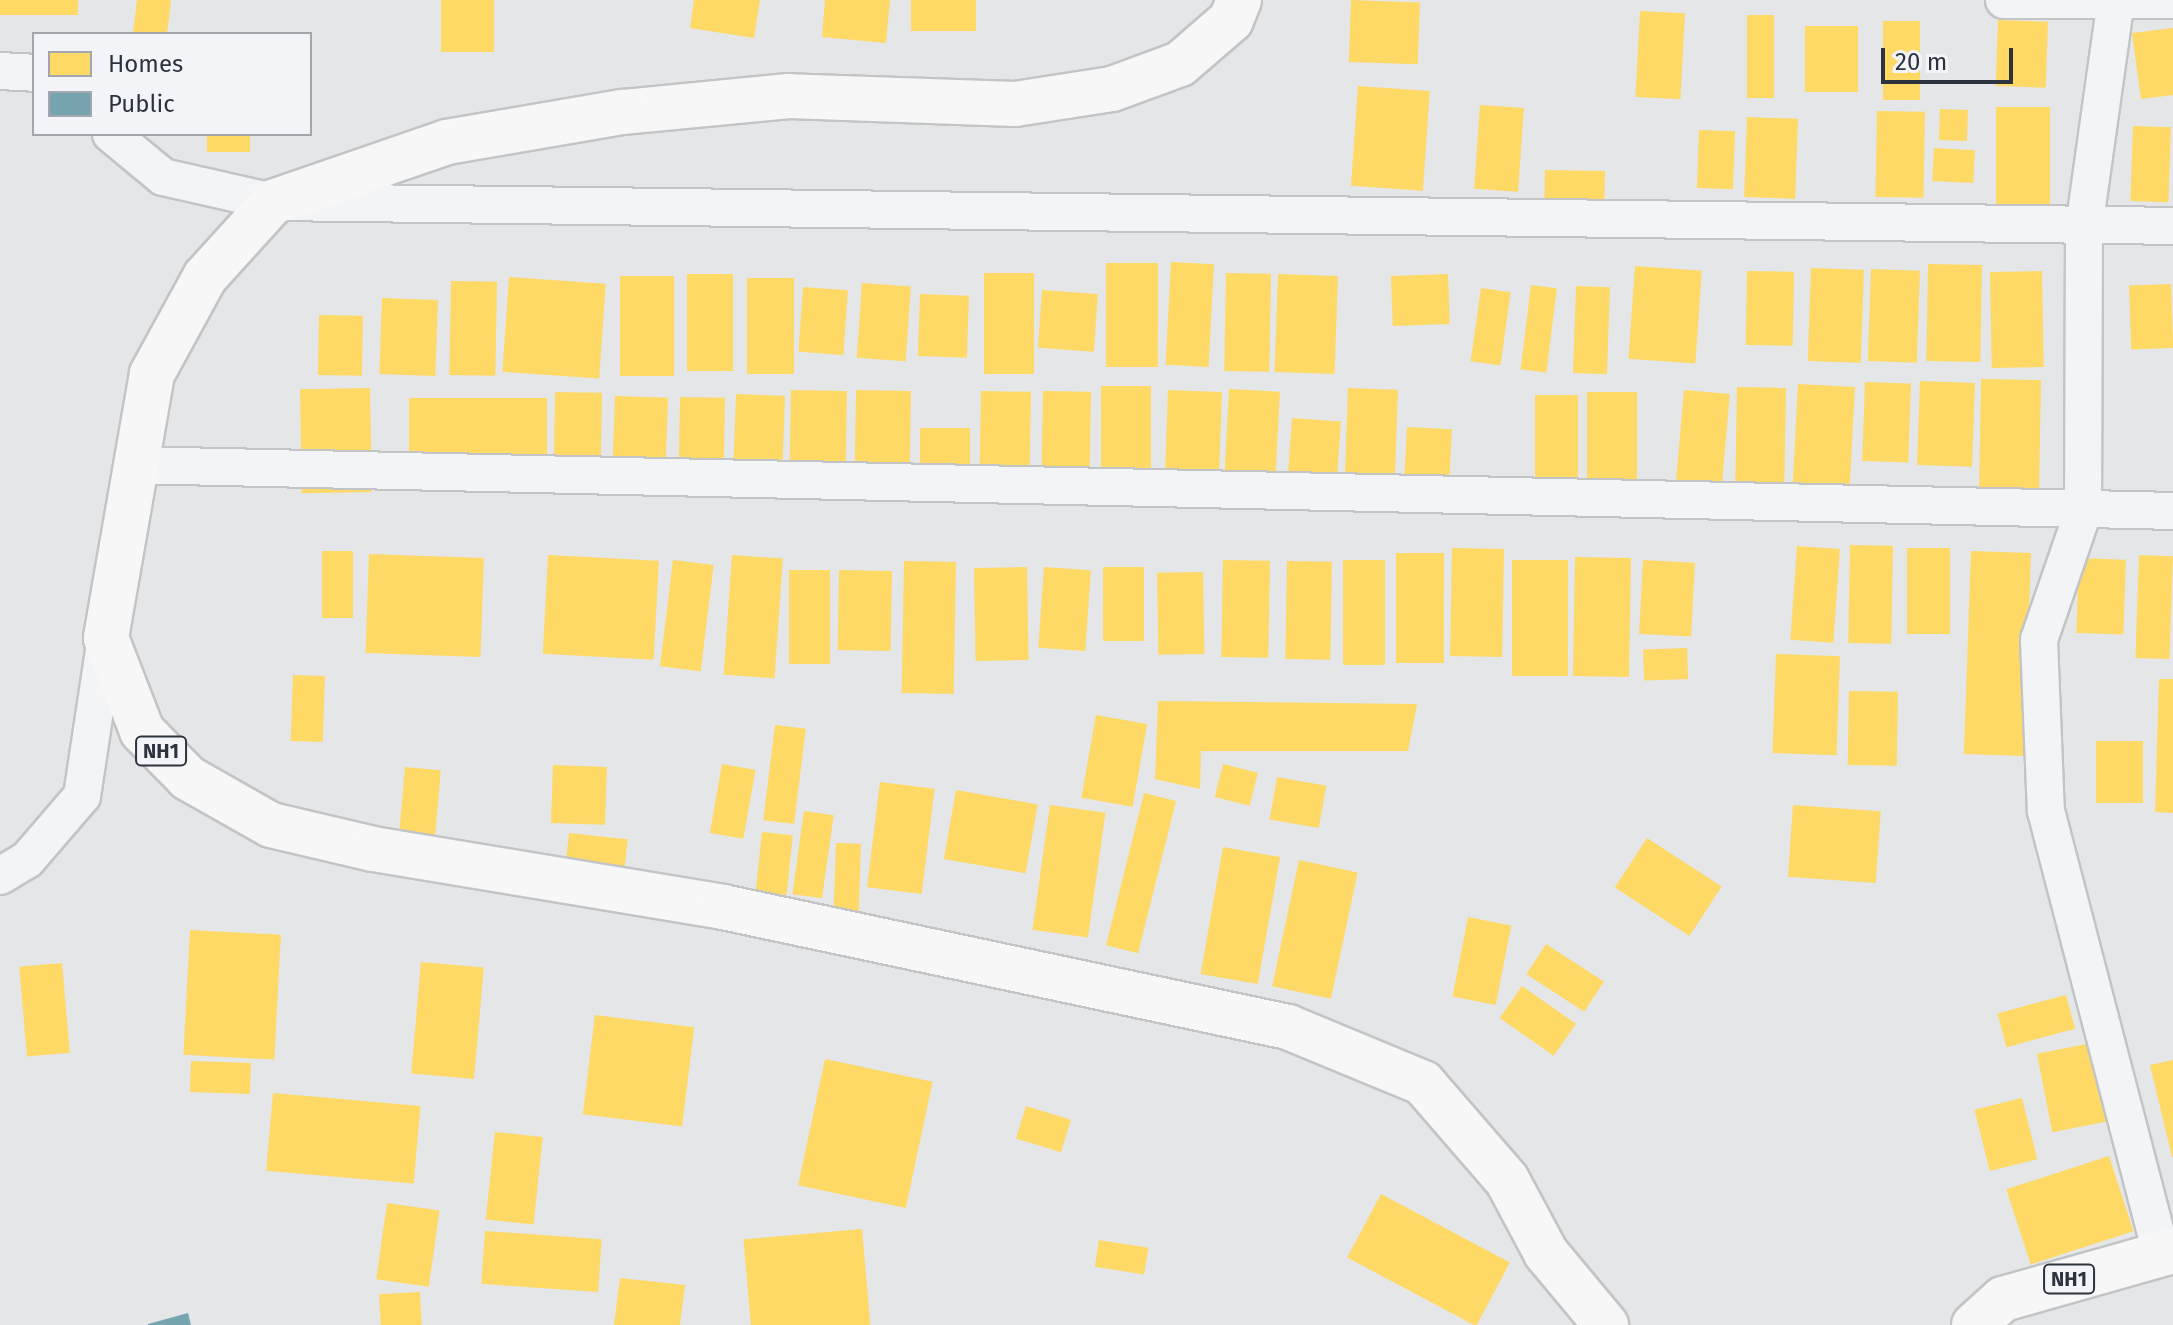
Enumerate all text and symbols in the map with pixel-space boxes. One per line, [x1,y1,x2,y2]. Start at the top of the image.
legend [32,32,312,136]
scale bar [1885,32,2017,82]
text: 20 m [1895,48,1947,76]
text: Homes [108,50,183,78]
text: Public [108,90,175,118]
road number: NH1 [135,735,187,767]
road number: NH1 [2043,1263,2095,1295]

